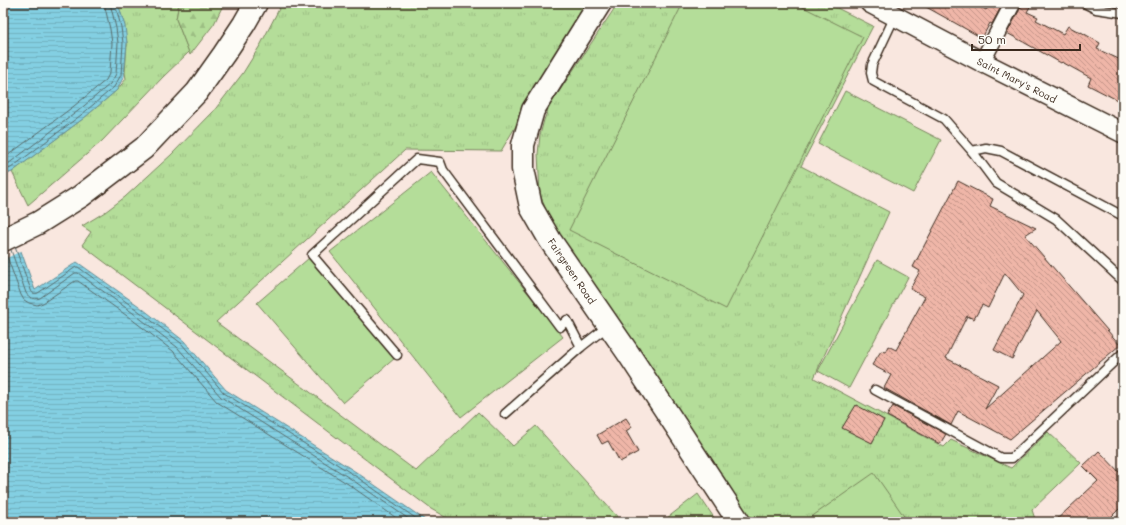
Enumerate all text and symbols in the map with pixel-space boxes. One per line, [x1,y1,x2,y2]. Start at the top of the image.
scale bar [972,26,1080,52]
text: 50 m [978,31,1006,47]
street label: Saint Mary's Road [975,54,1059,106]
street label: Fairgreen Road [545,235,599,307]

